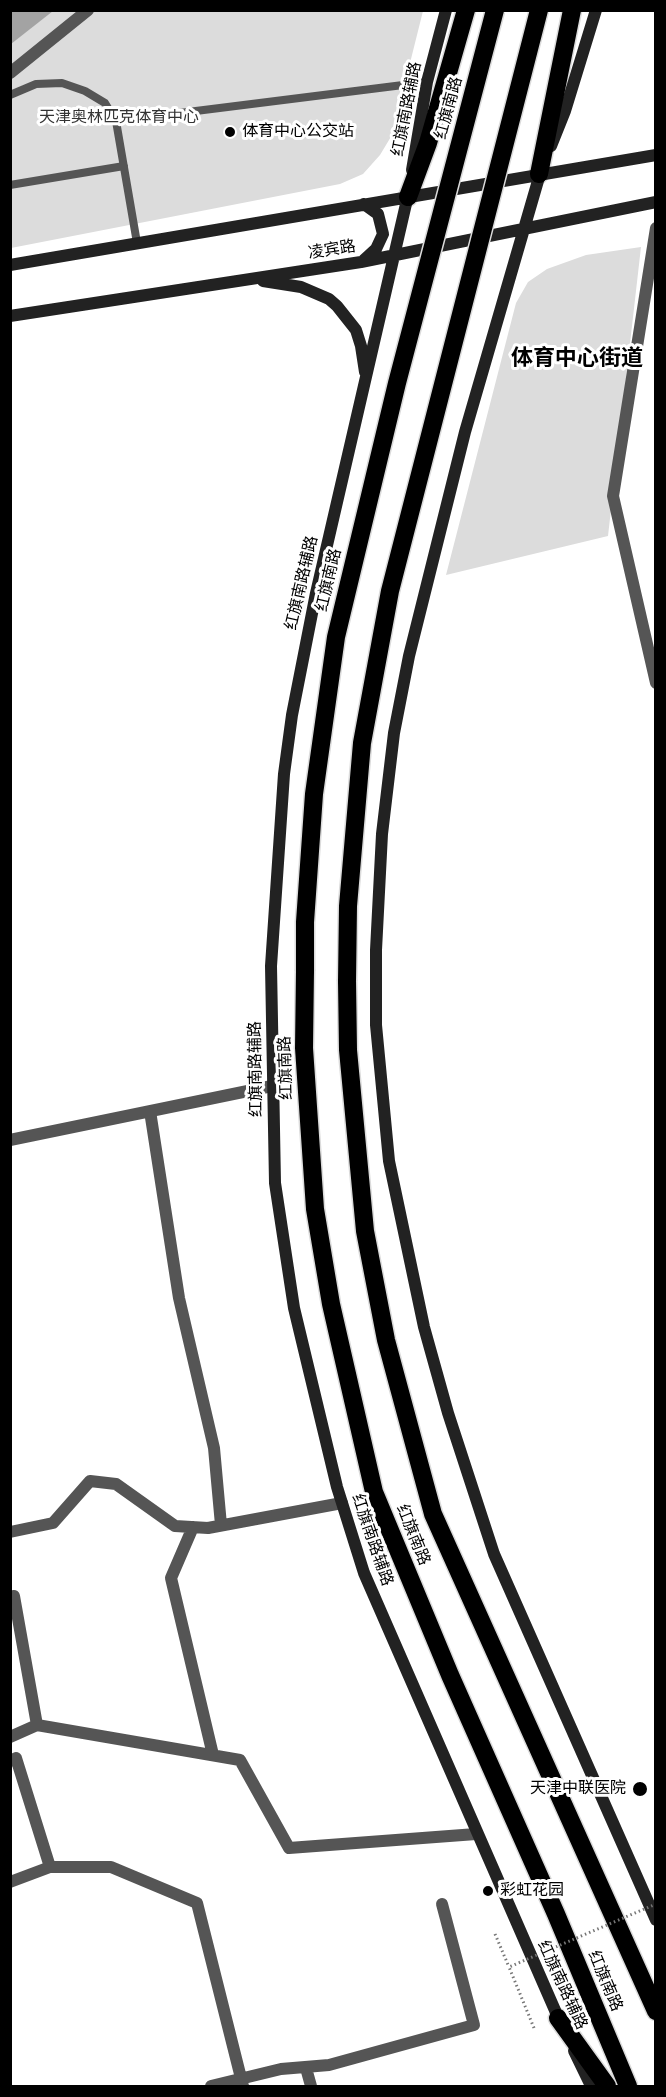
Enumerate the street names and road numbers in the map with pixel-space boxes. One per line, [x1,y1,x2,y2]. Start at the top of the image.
street label: 红旗南路辅路 [388,60,426,158]
street label: 红旗南路 [431,75,467,141]
street label: 凌宾路 [307,237,357,263]
street label: 红旗南路辅路 [282,534,322,632]
street label: 红旗南路 [312,547,346,613]
street label: 红旗南路辅路 [246,1021,266,1117]
street label: 红旗南路 [275,1036,297,1100]
street label: 红旗南路辅路 [347,1491,397,1589]
street label: 红旗南路 [392,1502,434,1568]
street label: 红旗南路辅路 [533,1937,591,2033]
street label: 红旗南路 [584,1948,626,2014]

